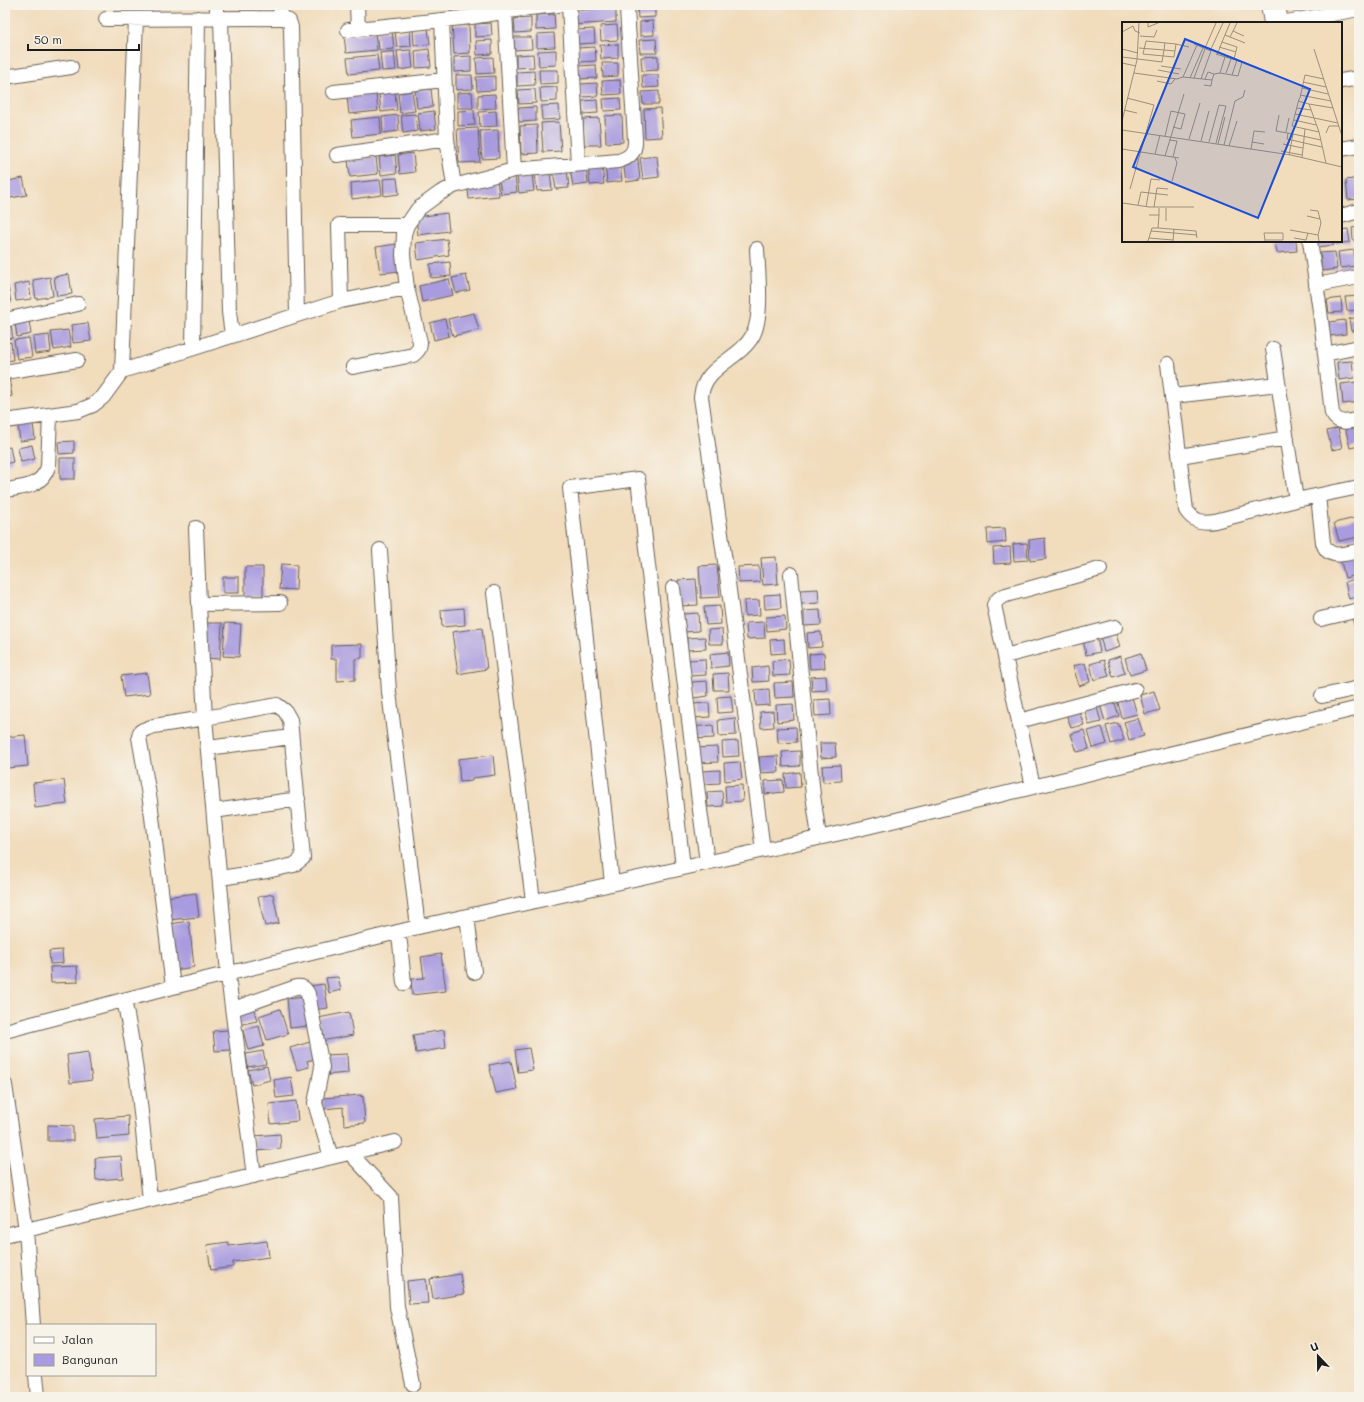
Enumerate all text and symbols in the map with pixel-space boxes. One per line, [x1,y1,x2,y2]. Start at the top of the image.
inset map [1122,22,1342,242]
scale bar [28,26,139,52]
text: 50 m [34,31,62,47]
legend [26,1324,156,1376]
text: Jalan [62,1331,93,1347]
north arrow [1298,1336,1338,1376]
text: U [1308,1338,1320,1355]
text: Bangunan [62,1351,118,1367]

